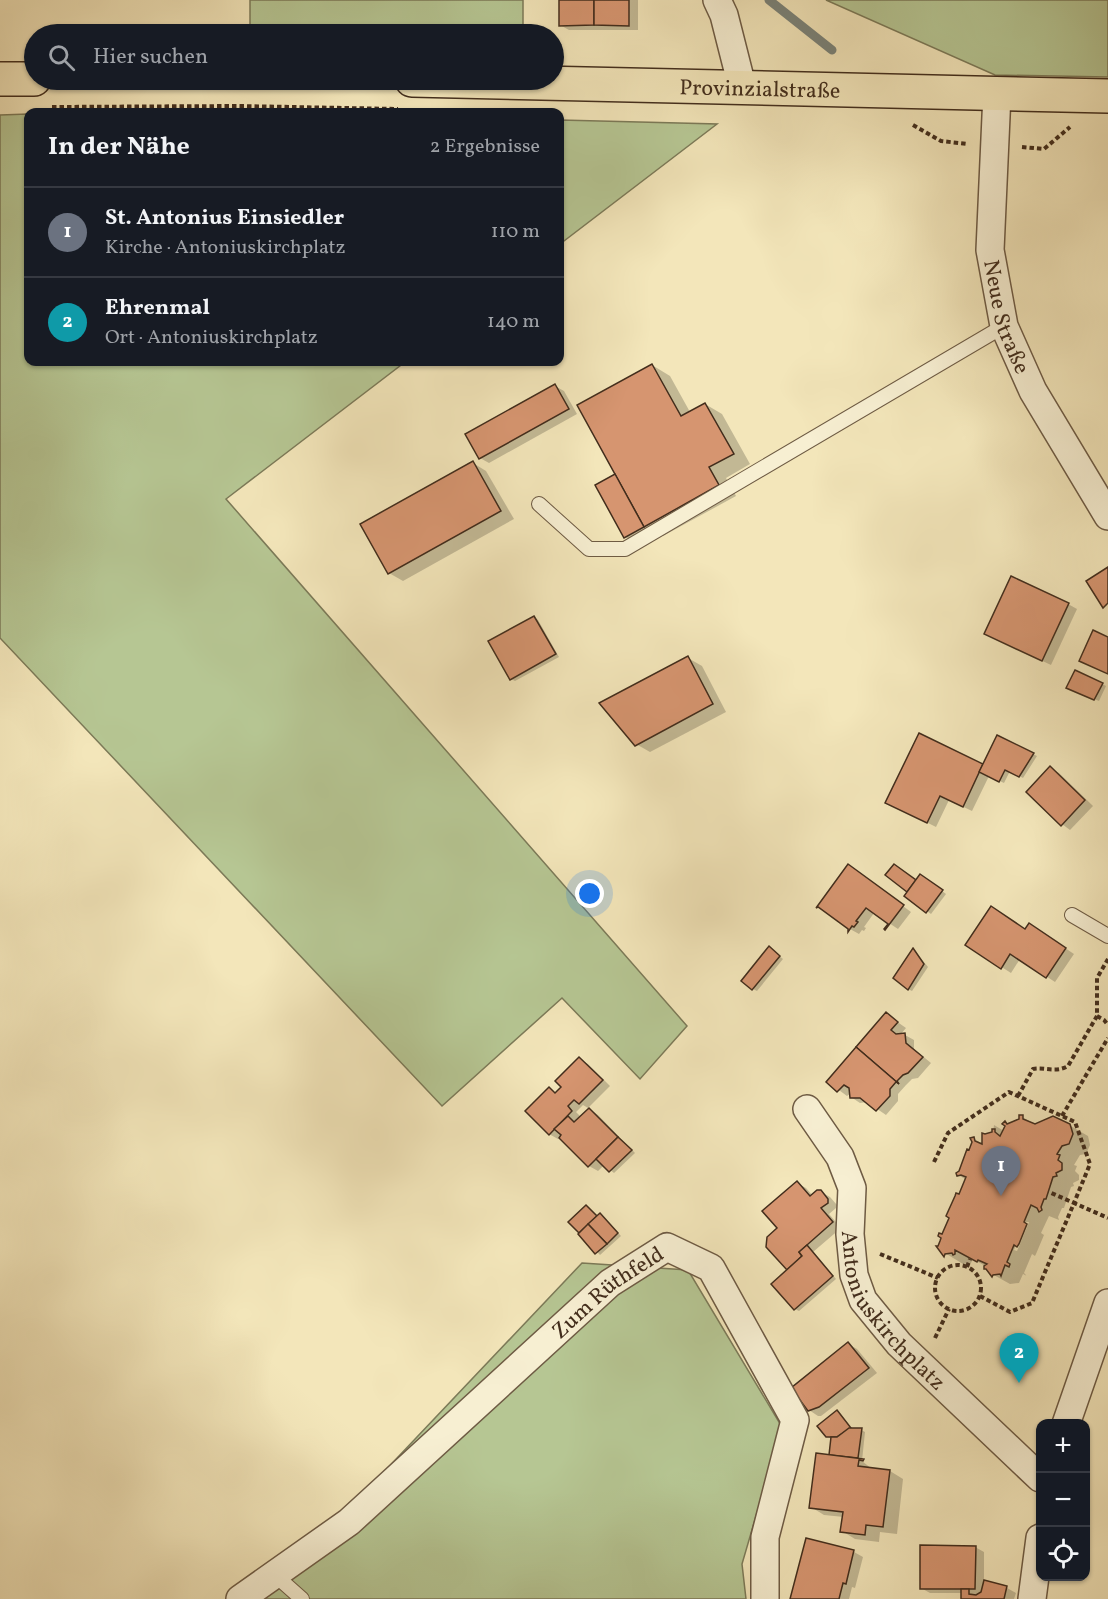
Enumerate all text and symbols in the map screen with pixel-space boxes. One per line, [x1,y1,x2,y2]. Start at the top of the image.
search box [24,24,564,90]
icon: search [45,41,78,74]
text: Hier suchen [93,42,208,73]
street label: Provinzialstraße [679,73,841,108]
text: In der Nähe [48,129,190,165]
text: 2 Ergebnisse [430,133,540,161]
text: St. Antonius Einsiedler [105,203,344,234]
text: 1 [63,218,72,246]
text: 110 m [491,218,540,246]
text: Kirche · Antoniuskirchplatz [105,234,346,262]
street label: Neue Straße [974,257,1036,379]
text: Ehrenmal [105,293,210,324]
text: 2 [62,308,73,336]
text: 140 m [487,308,540,336]
text: Ort · Antoniuskirchplatz [105,324,318,352]
your location [575,879,604,908]
pin: 1 [982,1146,1020,1196]
street label: Antoniuskirchplatz [832,1229,951,1398]
street label: Zum Rüthfeld [546,1240,671,1347]
pin: 2 [1000,1334,1038,1383]
map controls [1036,1419,1090,1581]
button: + [1036,1419,1090,1473]
button: − [1036,1473,1090,1527]
button: locate [1036,1527,1090,1581]

